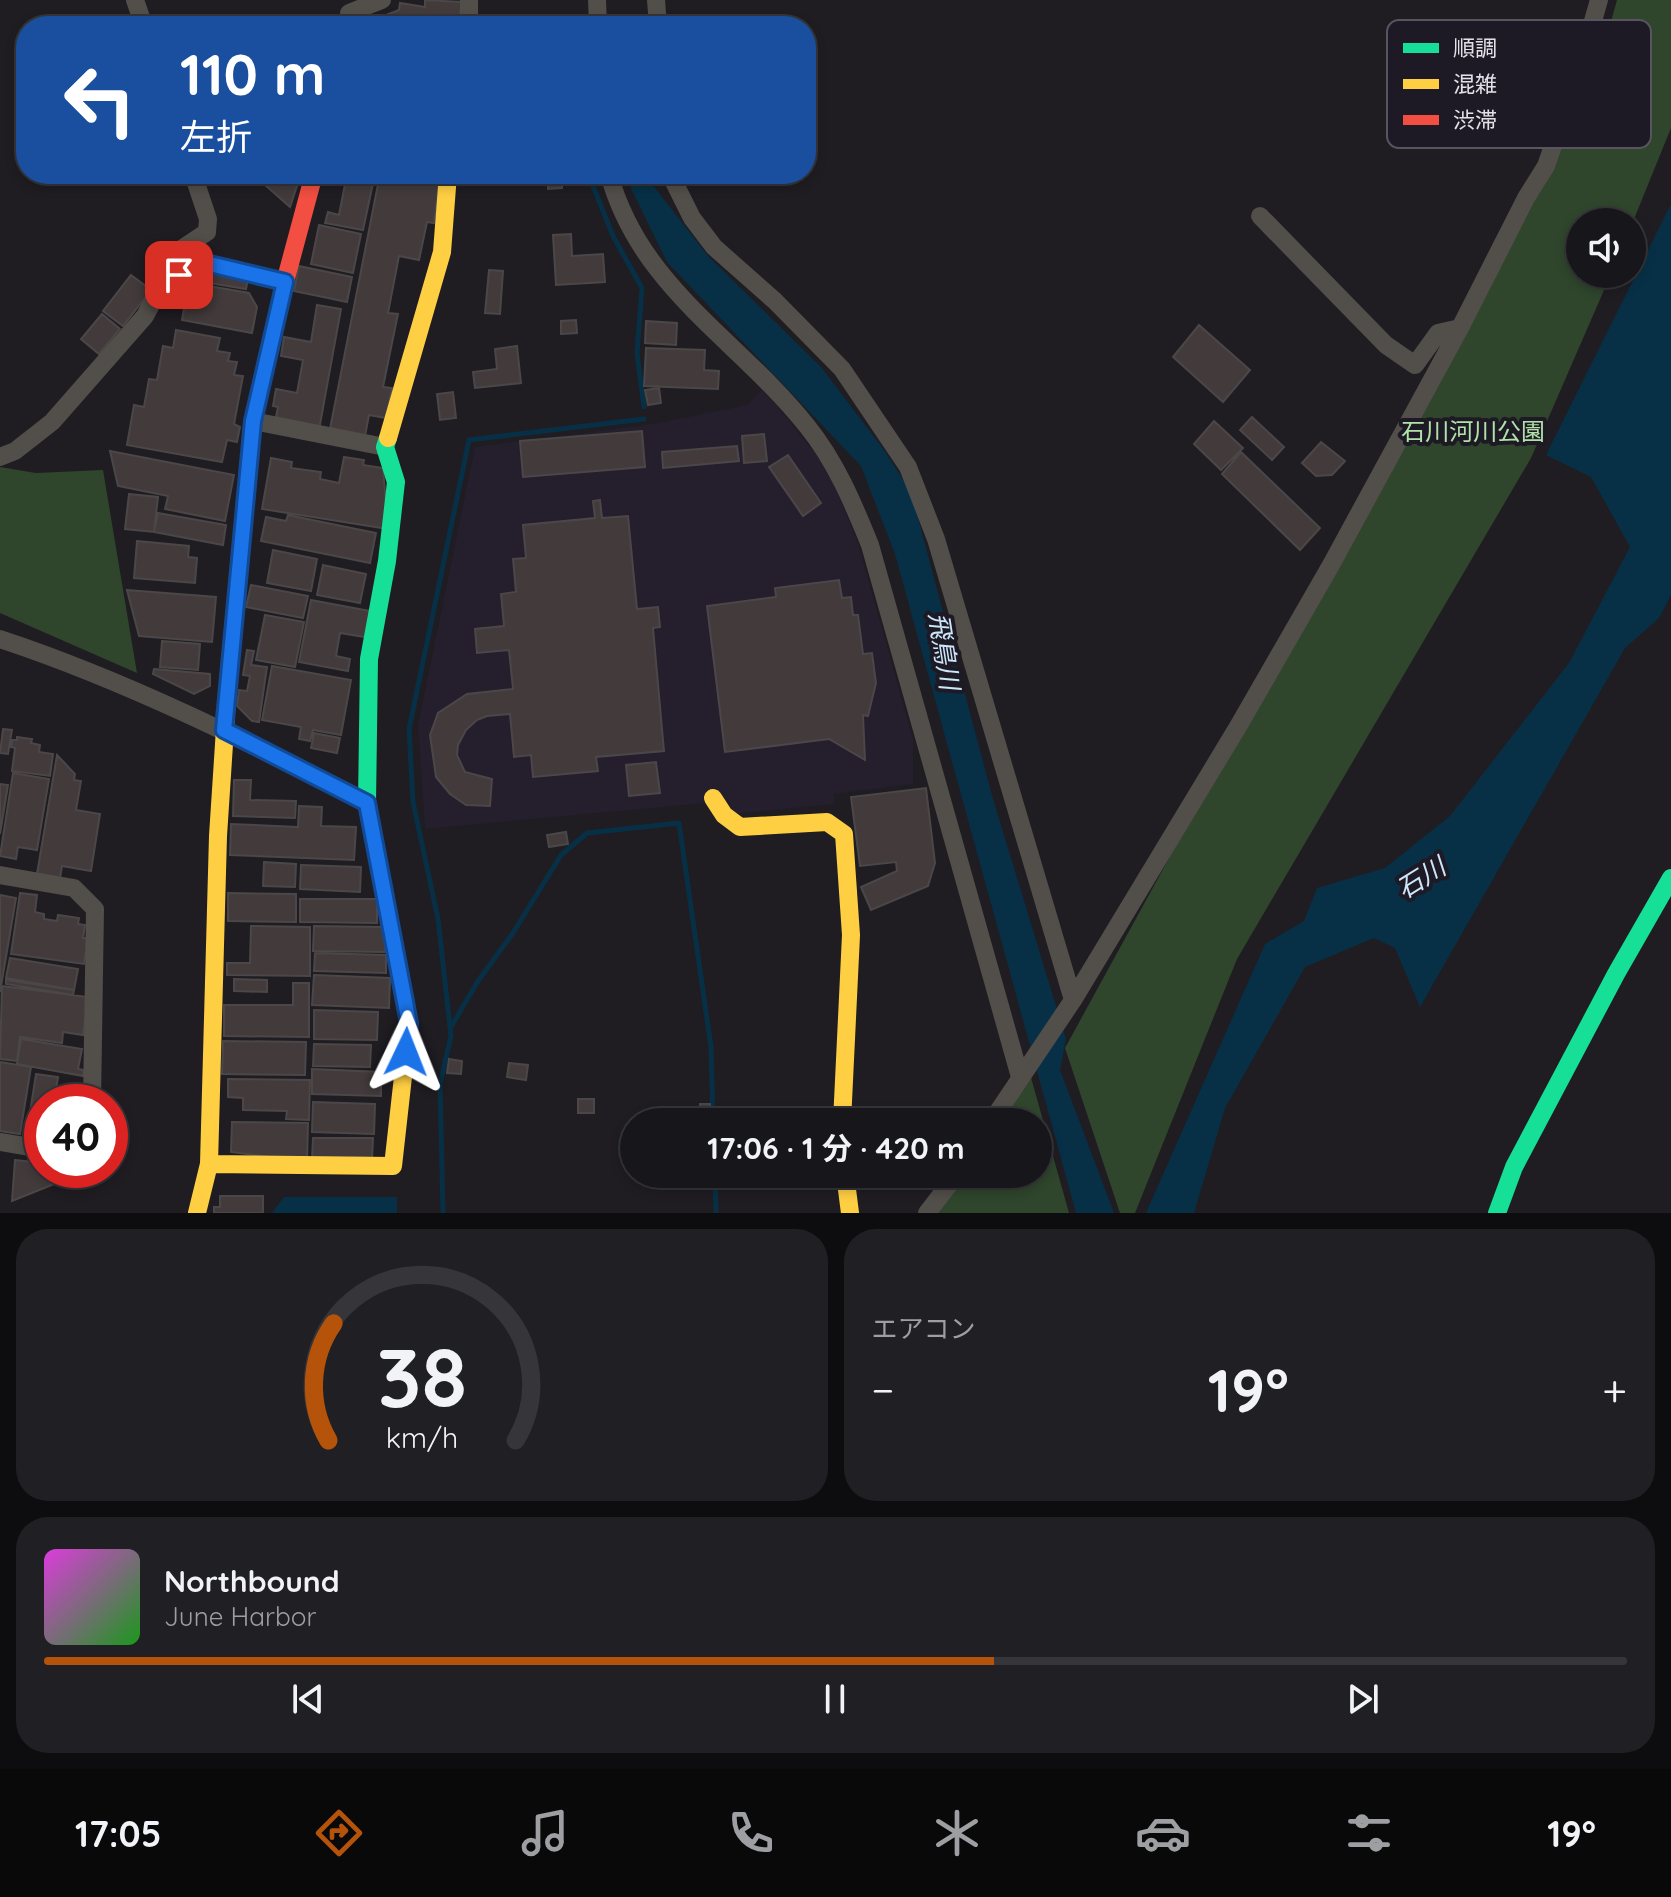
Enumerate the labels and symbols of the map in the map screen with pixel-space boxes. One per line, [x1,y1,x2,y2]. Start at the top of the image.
legend [1387,20,1651,148]
text: 順調 [1453,34,1497,62]
text: 混雑 [1453,70,1497,98]
text: 渋滞 [1453,106,1497,134]
pin [145,241,213,309]
park label: 石川河川公園 [1401,416,1545,446]
water label: 飛鳥川 [922,610,967,695]
water label: 石川 [1390,848,1454,905]
position arrow [364,1010,448,1094]
speed limit sign: 40 [24,1084,128,1188]

